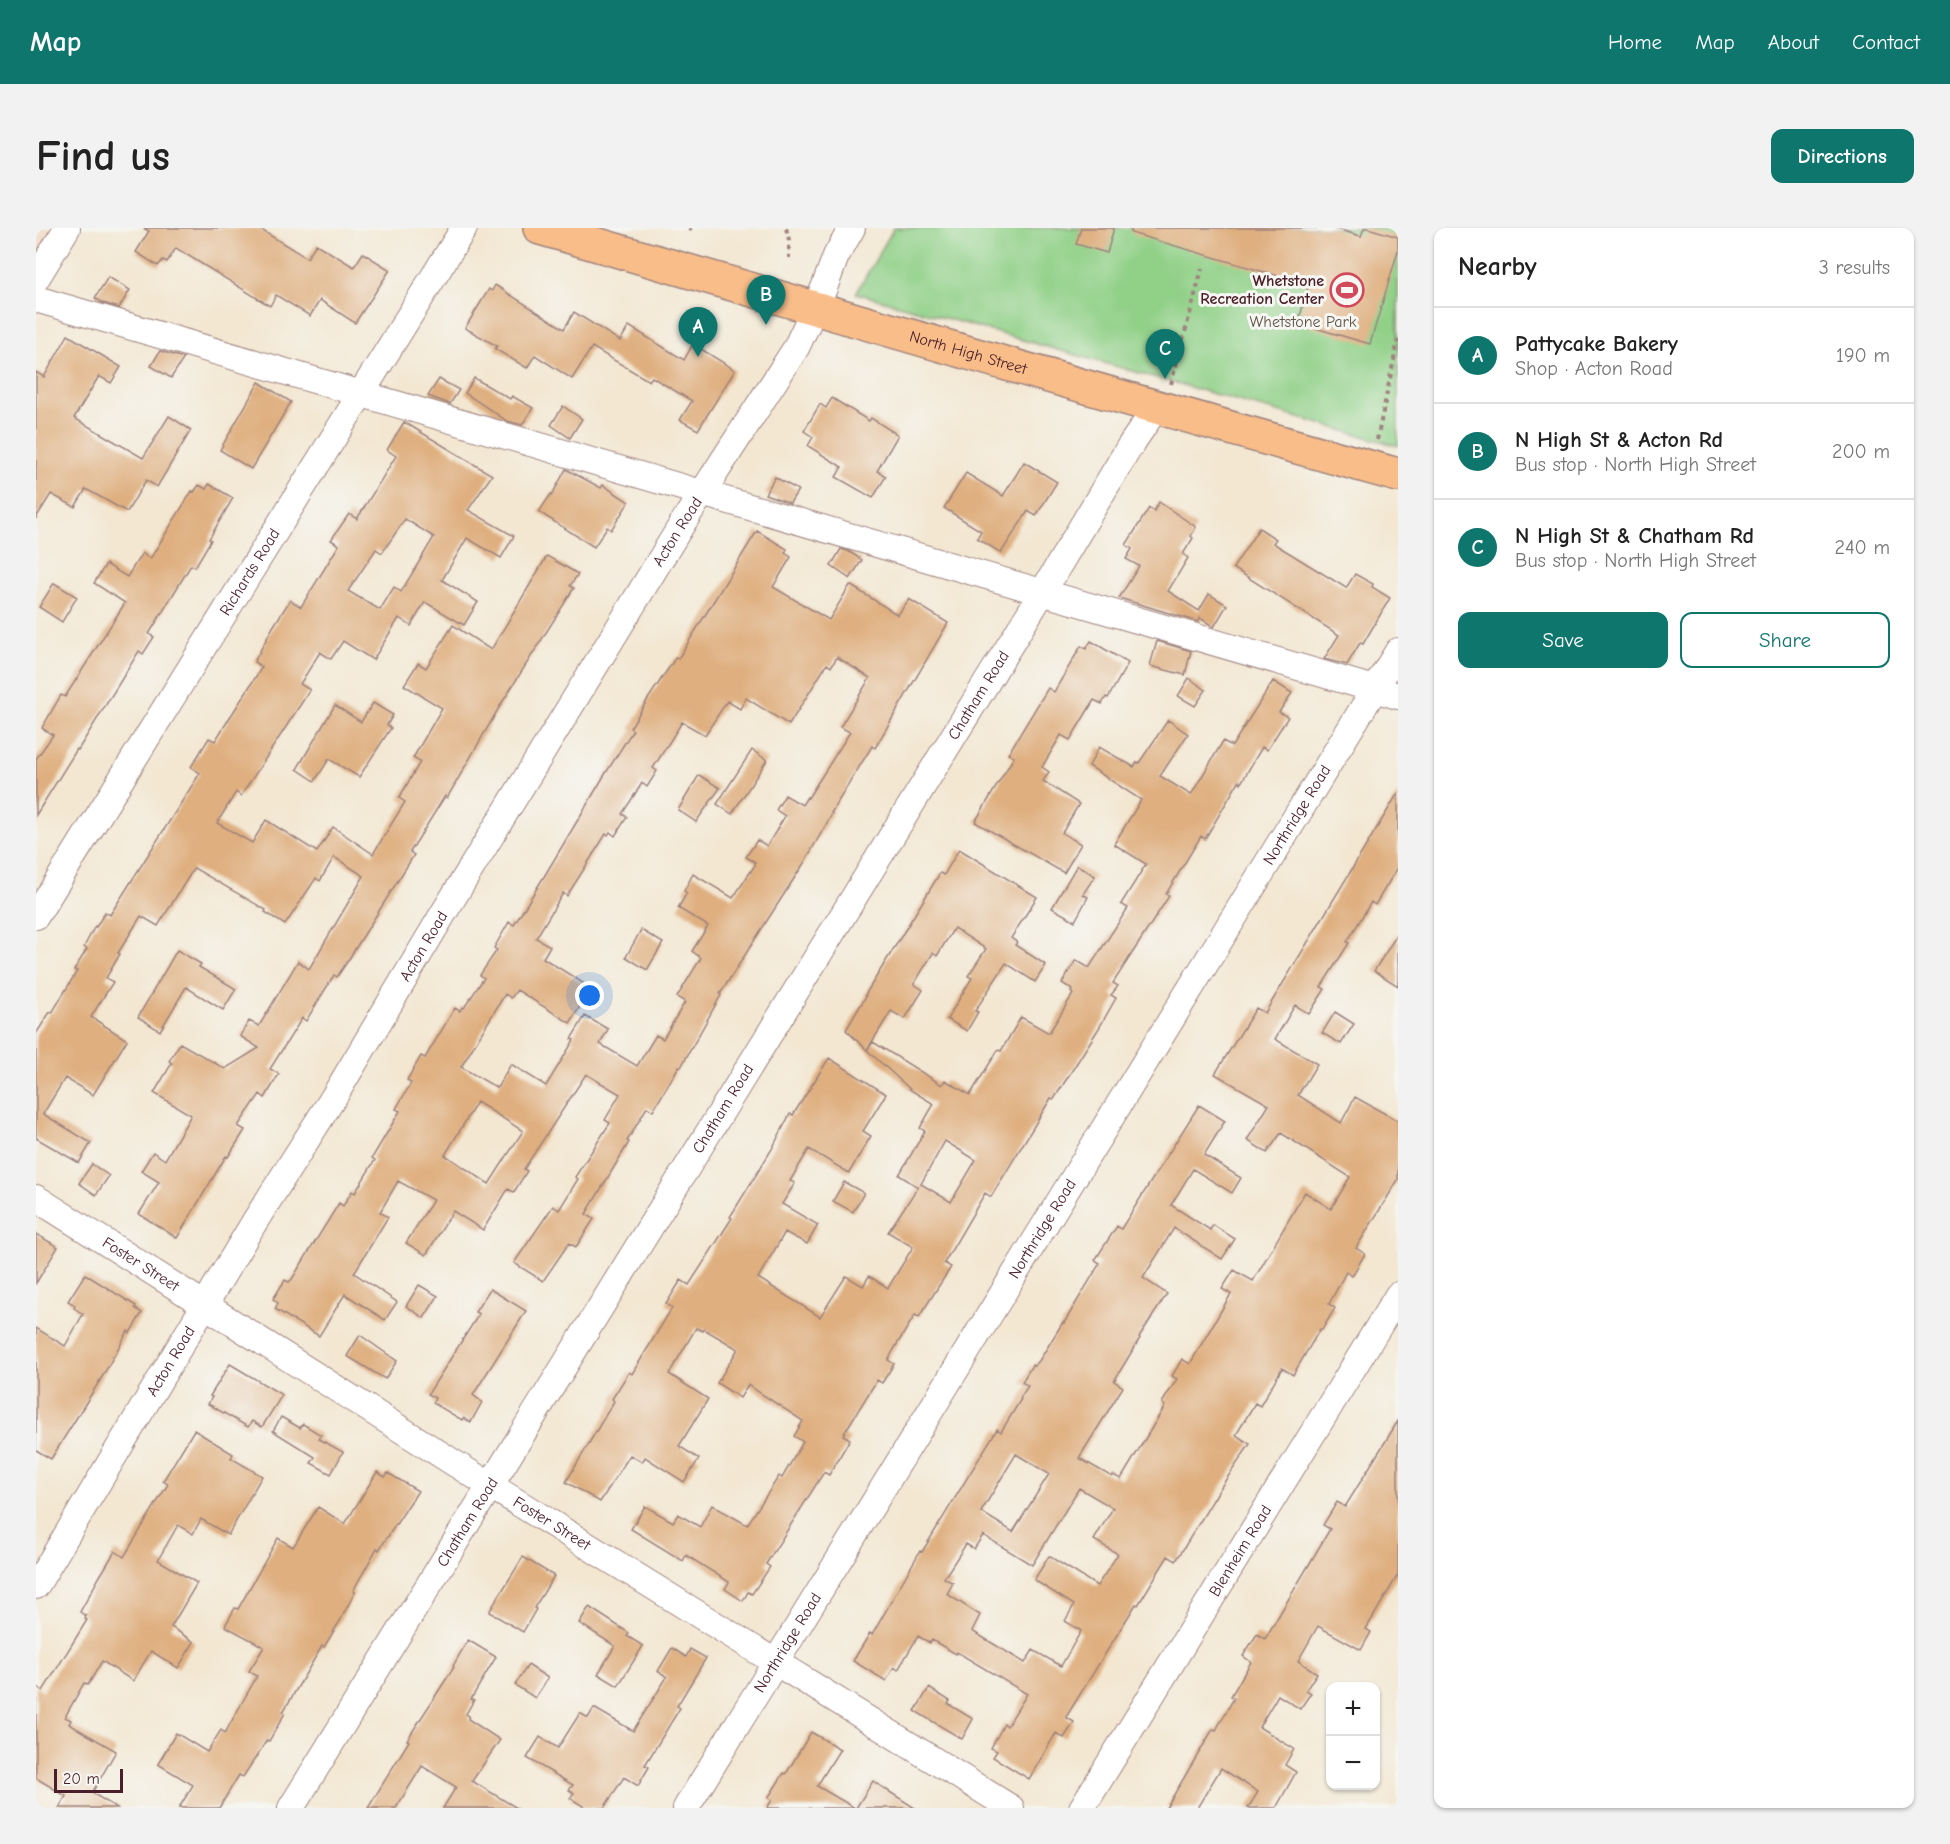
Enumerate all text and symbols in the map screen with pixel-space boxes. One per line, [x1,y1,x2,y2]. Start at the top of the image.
text: Map [30,26,81,58]
text: Home [1608,30,1662,54]
text: Map [1695,30,1735,54]
text: About [1768,30,1819,54]
text: Contact [1852,30,1920,54]
button: Directions [1771,129,1914,183]
text: Find us [36,132,170,181]
text: Nearby [1458,252,1537,282]
text: 3 results [1819,256,1890,279]
place label: Whetstone Recreation Center [1200,272,1325,308]
sports icon: Whetstone Recreation Center [1329,272,1365,308]
pin: B [746,276,786,325]
pin: A [678,308,718,357]
park label: Whetstone Park [1249,313,1357,331]
street label: North High Street [907,327,1029,379]
pin: C [1146,330,1184,379]
text: Pattycake Bakery [1515,331,1678,357]
text: A [1472,344,1483,367]
text: 190 m [1836,344,1890,367]
text: Shop · Acton Road [1515,357,1673,380]
text: N High St & Acton Rd [1515,427,1723,453]
text: B [1471,440,1484,463]
text: 200 m [1832,440,1890,463]
text: Bus stop · North High Street [1515,453,1756,476]
street label: Acton Road [649,494,706,570]
text: N High St & Chatham Rd [1515,523,1754,549]
street label: Richards Road [216,525,284,619]
text: C [1471,536,1484,559]
text: 240 m [1835,536,1890,559]
text: Bus stop · North High Street [1515,549,1756,572]
button: Save [1458,612,1668,668]
button: Share [1680,612,1890,668]
street label: Chatham Road [944,648,1013,743]
street label: Northridge Road [1260,762,1334,868]
street label: Acton Road [396,908,452,985]
your location [575,981,604,1010]
street label: Chatham Road [689,1061,757,1157]
street label: Northridge Road [1005,1176,1080,1282]
street label: Foster Street [99,1233,183,1296]
street label: Acton Road [143,1323,199,1400]
street label: Chatham Road [433,1474,502,1570]
street label: Foster Street [510,1493,594,1554]
street label: Blenheim Road [1206,1502,1275,1600]
street label: Northridge Road [750,1590,825,1696]
map controls [1326,1682,1380,1790]
button: + [1326,1682,1380,1736]
button: − [1326,1736,1380,1790]
scale bar [54,1766,123,1794]
text: 20 m [63,1770,100,1788]

